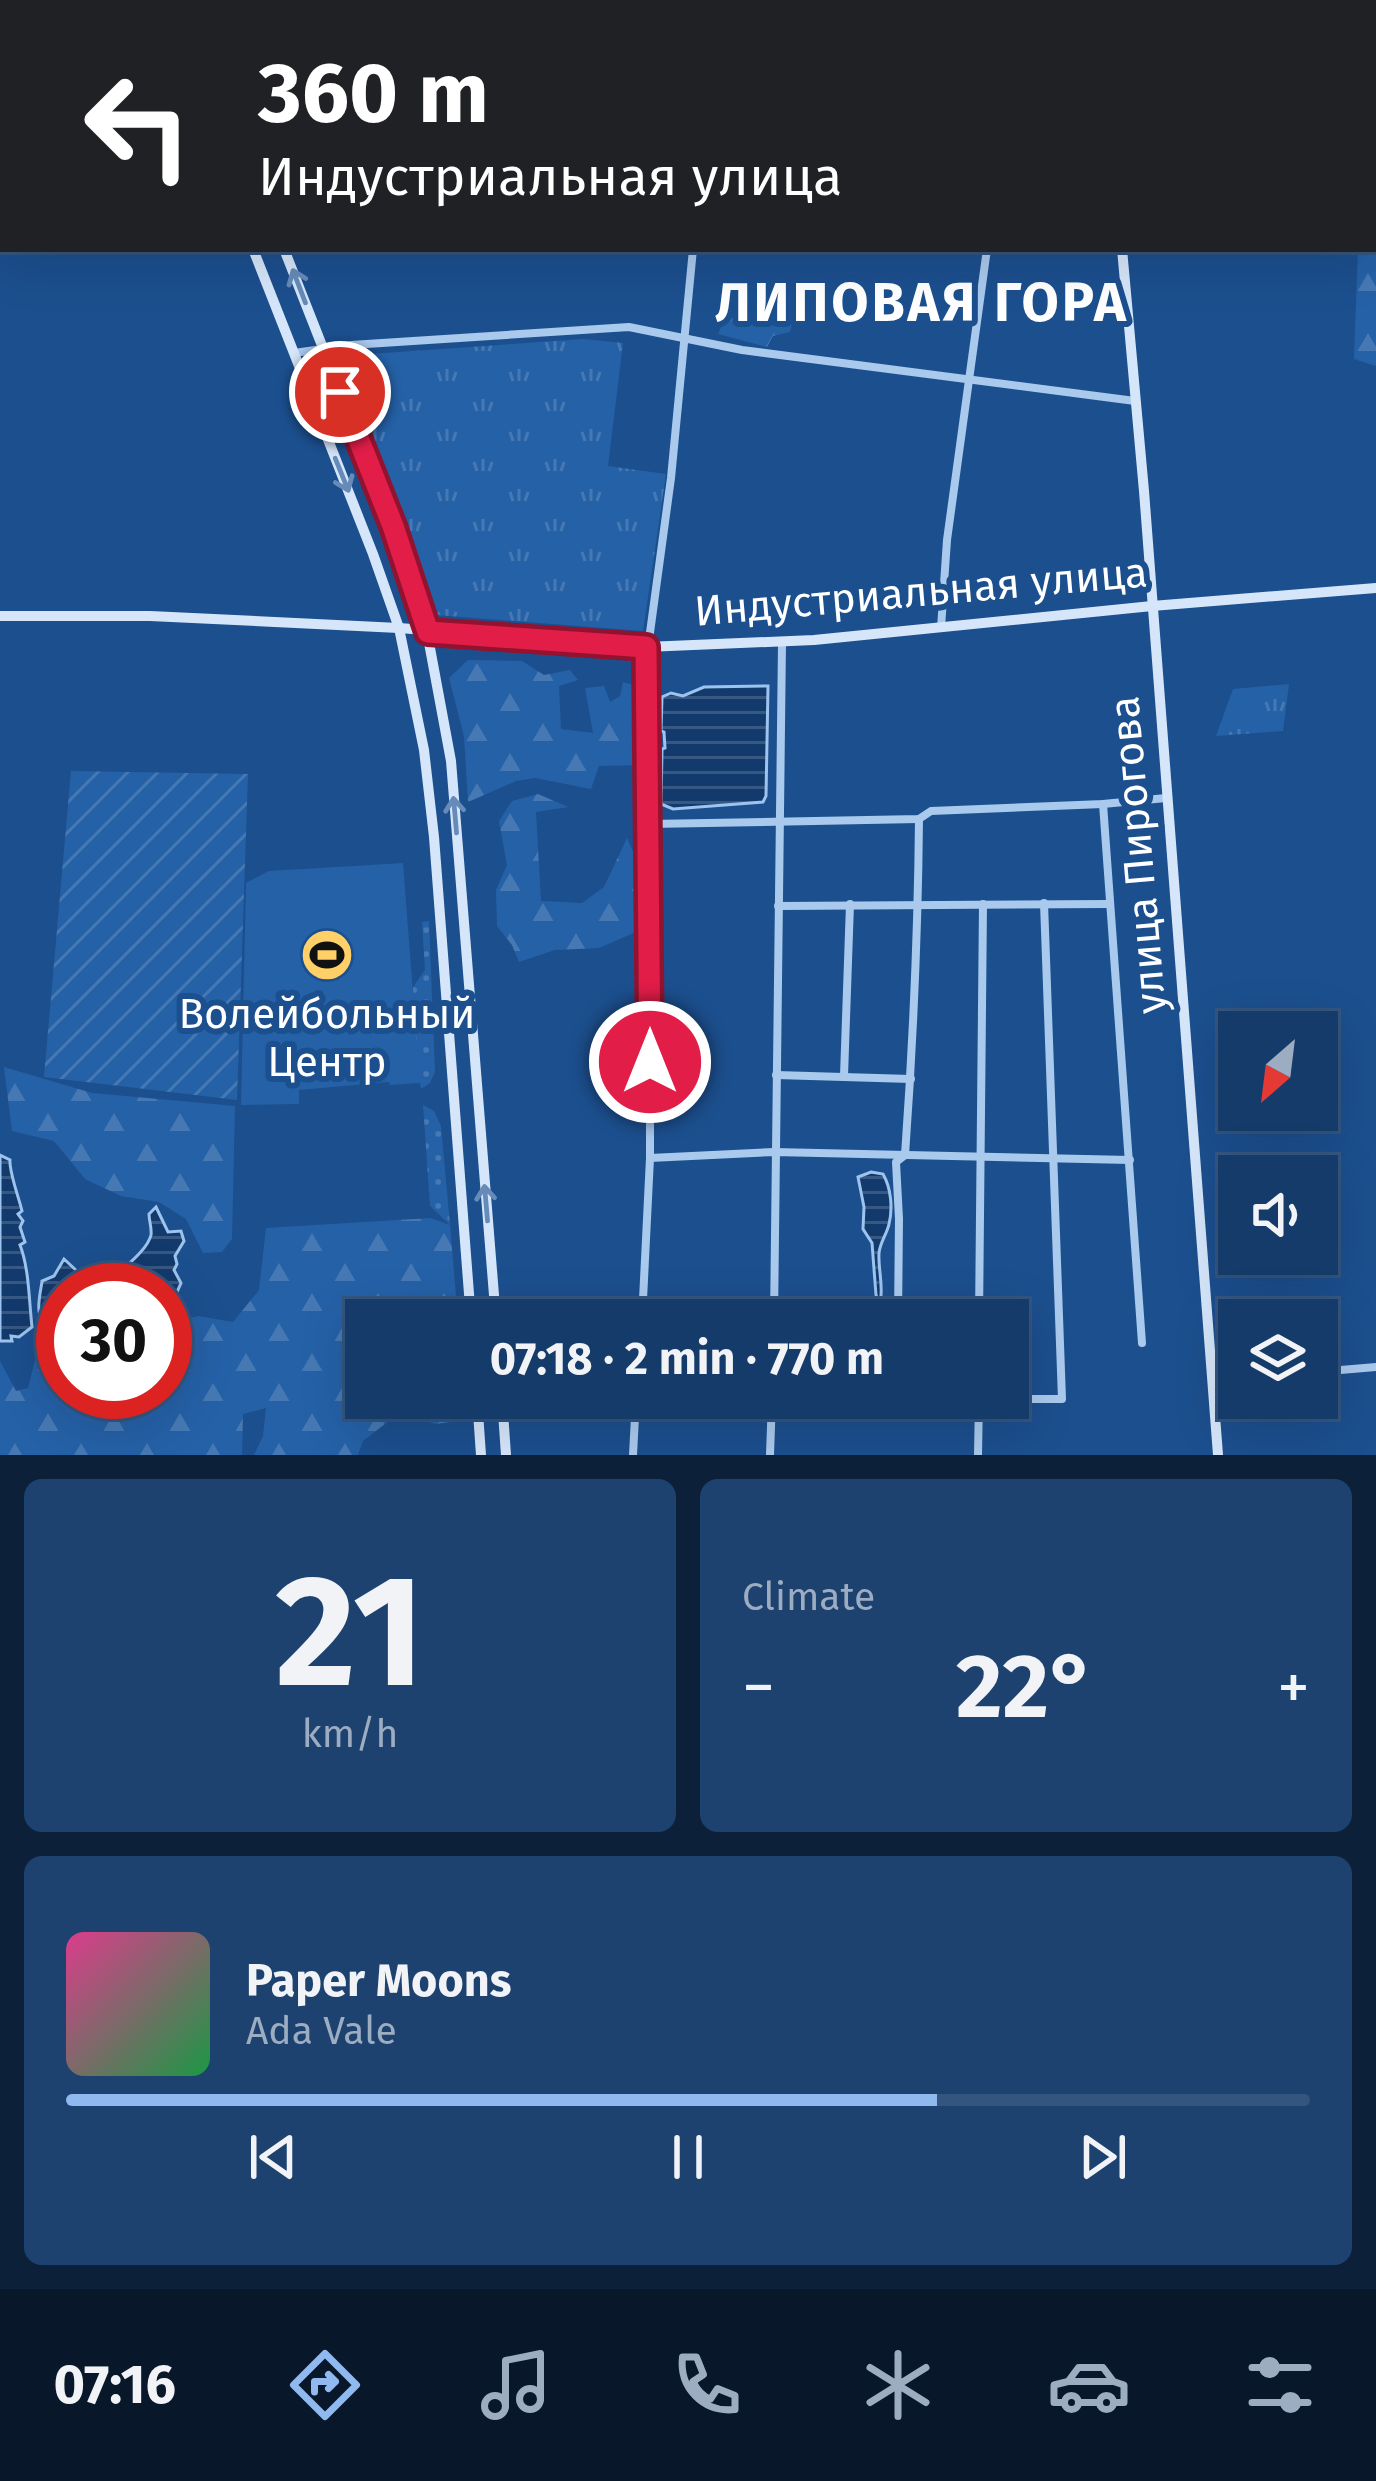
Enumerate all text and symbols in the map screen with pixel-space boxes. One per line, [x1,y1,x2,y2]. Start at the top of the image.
text: 360 m [258,43,489,144]
icon: left [60,48,216,204]
text: Индустриальная улица [258,145,842,209]
one-way arrow [286,269,308,306]
district label: ЛИПОВАЯ ГОРА [715,271,1129,335]
pin [289,341,391,443]
icon: arrive [307,359,373,425]
one-way arrow [333,456,355,493]
street label: Индустриальная улица [692,547,1150,637]
street label: улица Пирогова [1099,694,1177,1016]
one-way arrow [444,796,467,835]
sports icon: Волейбольный Центр [299,927,355,983]
place label: Волейбольный Центр [178,989,476,1087]
position arrow [587,999,713,1125]
north arrow [1218,1011,1338,1131]
map controls [1218,1011,1338,1419]
button: sound [1218,1155,1338,1275]
one-way arrow [475,1184,498,1223]
speed limit sign: 30 [36,1263,192,1419]
button: layers [1218,1299,1338,1419]
text: 07:18 · 2 min · 770 m [490,1332,884,1386]
text: 21 [275,1539,425,1726]
text: Climate [742,1574,875,1620]
text: 22° [956,1633,1096,1741]
text: − [742,1648,775,1727]
text: + [1277,1648,1310,1727]
text: km/h [302,1711,398,1757]
text: Paper Moons [246,1954,511,2008]
text: Ada Vale [246,2008,397,2054]
icon: previous [240,2124,306,2190]
icon: pause [655,2124,721,2190]
icon: next [1070,2124,1136,2190]
icon: directions [283,2343,367,2427]
icon: music [474,2343,558,2427]
icon: phone [665,2343,749,2427]
icon: climate [856,2343,940,2427]
icon: car [1047,2343,1131,2427]
icon: filters [1238,2343,1322,2427]
text: 07:16 [54,2353,176,2417]

